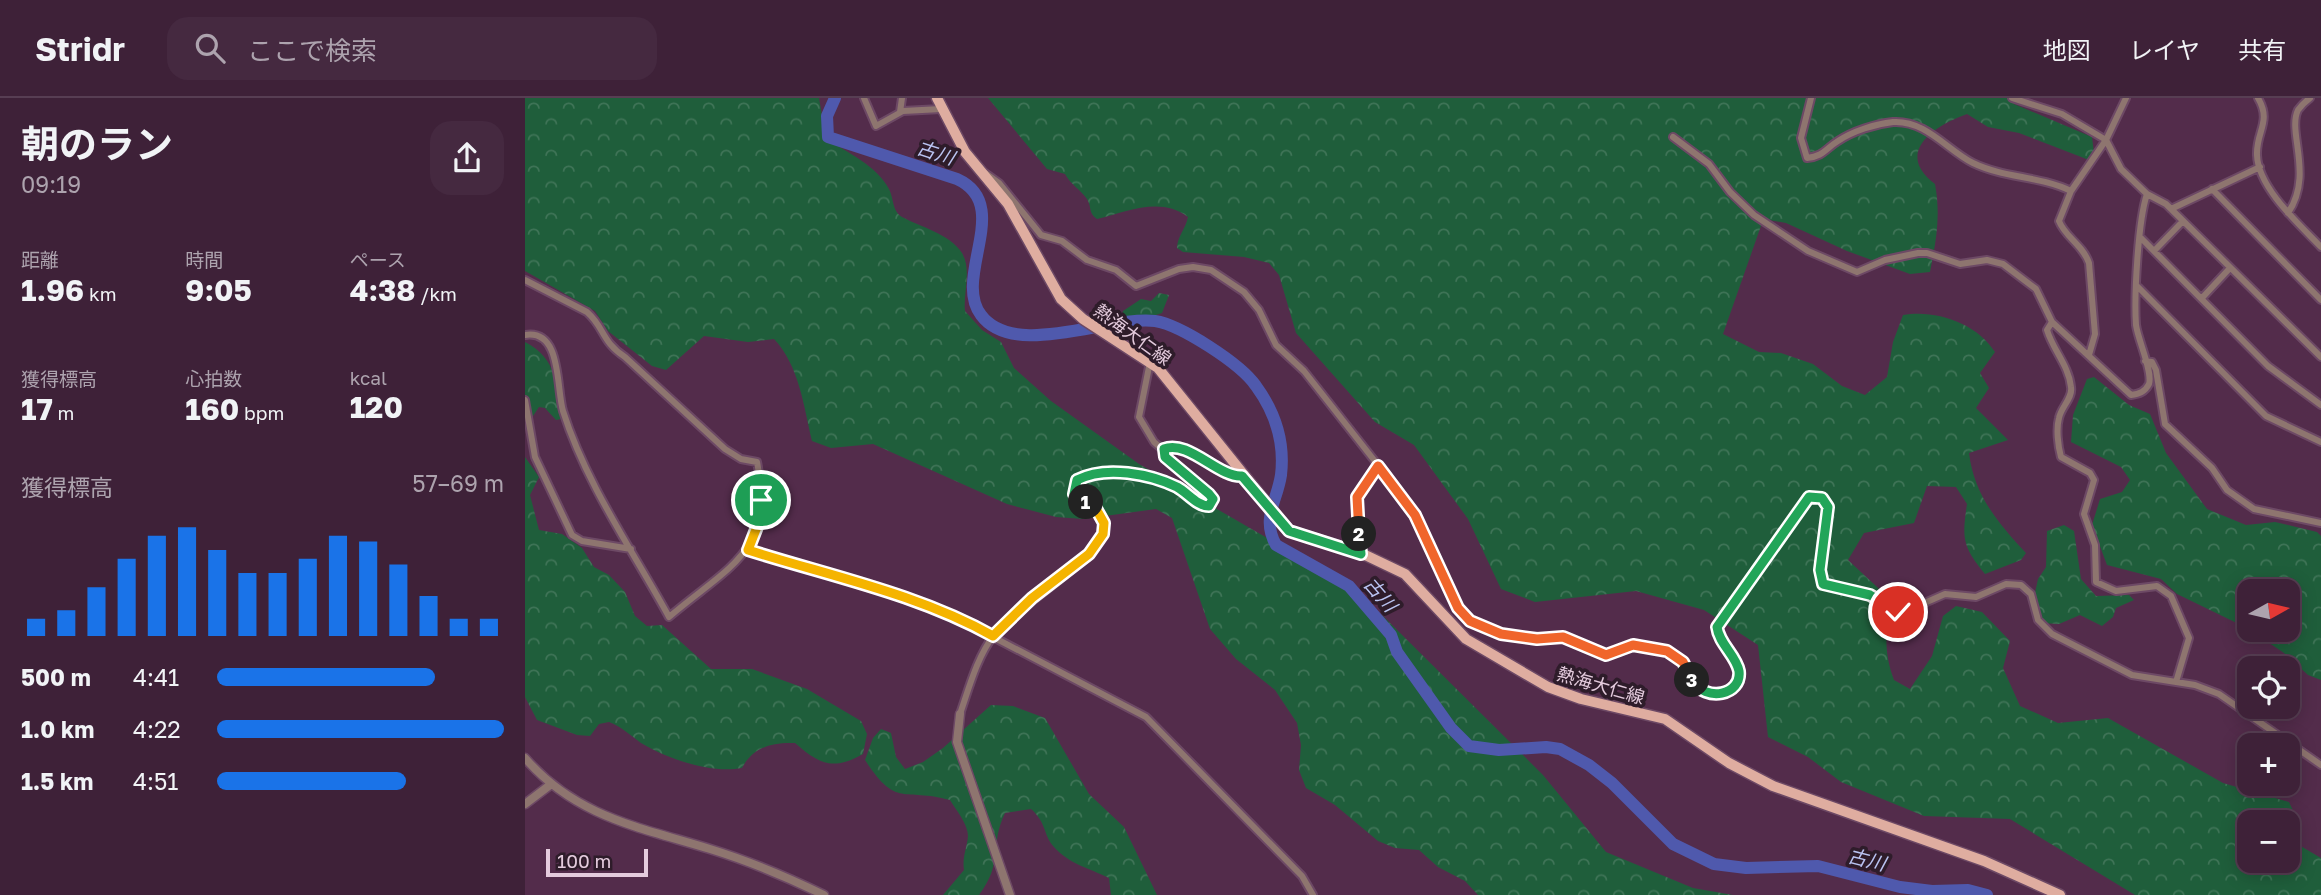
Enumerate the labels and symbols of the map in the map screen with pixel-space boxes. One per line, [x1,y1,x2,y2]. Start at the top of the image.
water label: 古川 [914,135,960,169]
street label: 熱海大仁線 [1090,299,1176,369]
pin [731,470,791,530]
pin: 1 [1069,484,1103,520]
pin: 2 [1341,516,1377,551]
water label: 古川 [1360,572,1403,617]
north arrow [2237,579,2299,642]
pin [1868,582,1928,642]
street label: 熱海大仁線 [1555,662,1647,708]
pin: 3 [1675,662,1709,698]
water label: 古川 [1846,843,1890,875]
scale bar [546,846,647,878]

